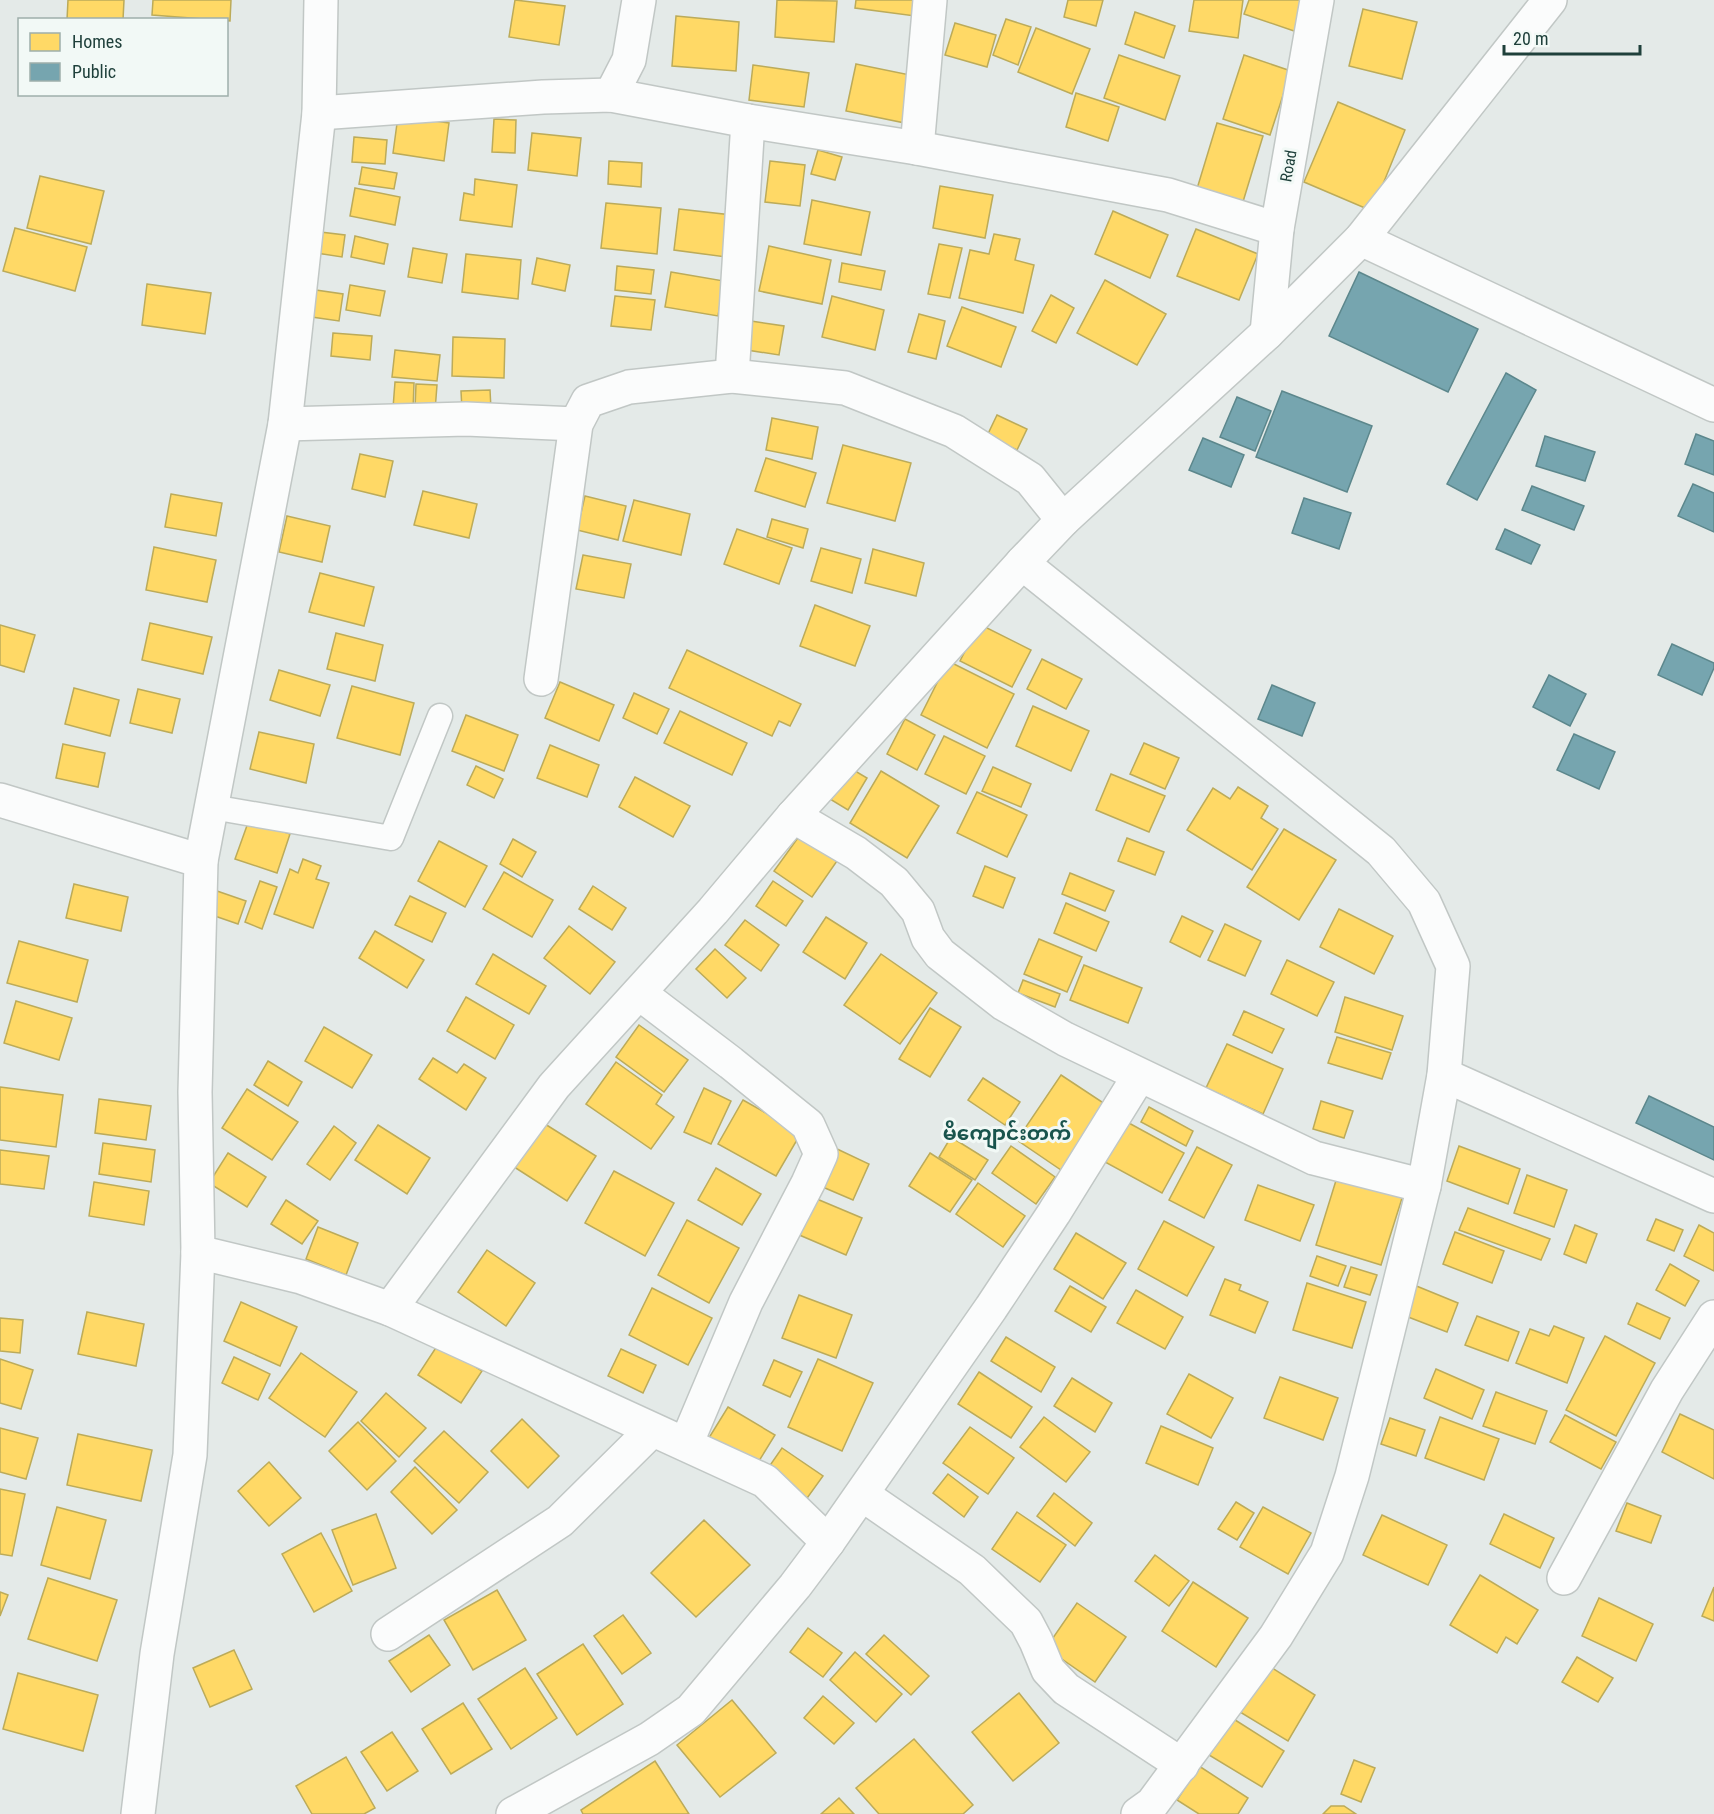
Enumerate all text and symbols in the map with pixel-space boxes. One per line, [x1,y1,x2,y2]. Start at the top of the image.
legend [18,18,228,96]
scale bar [1504,18,1640,56]
text: 20 m [1513,28,1548,49]
text: Homes [72,31,122,52]
text: Public [72,61,116,82]
street label: Road [1276,149,1301,184]
district label: မိကျောင်းတက် [943,1120,1071,1150]

